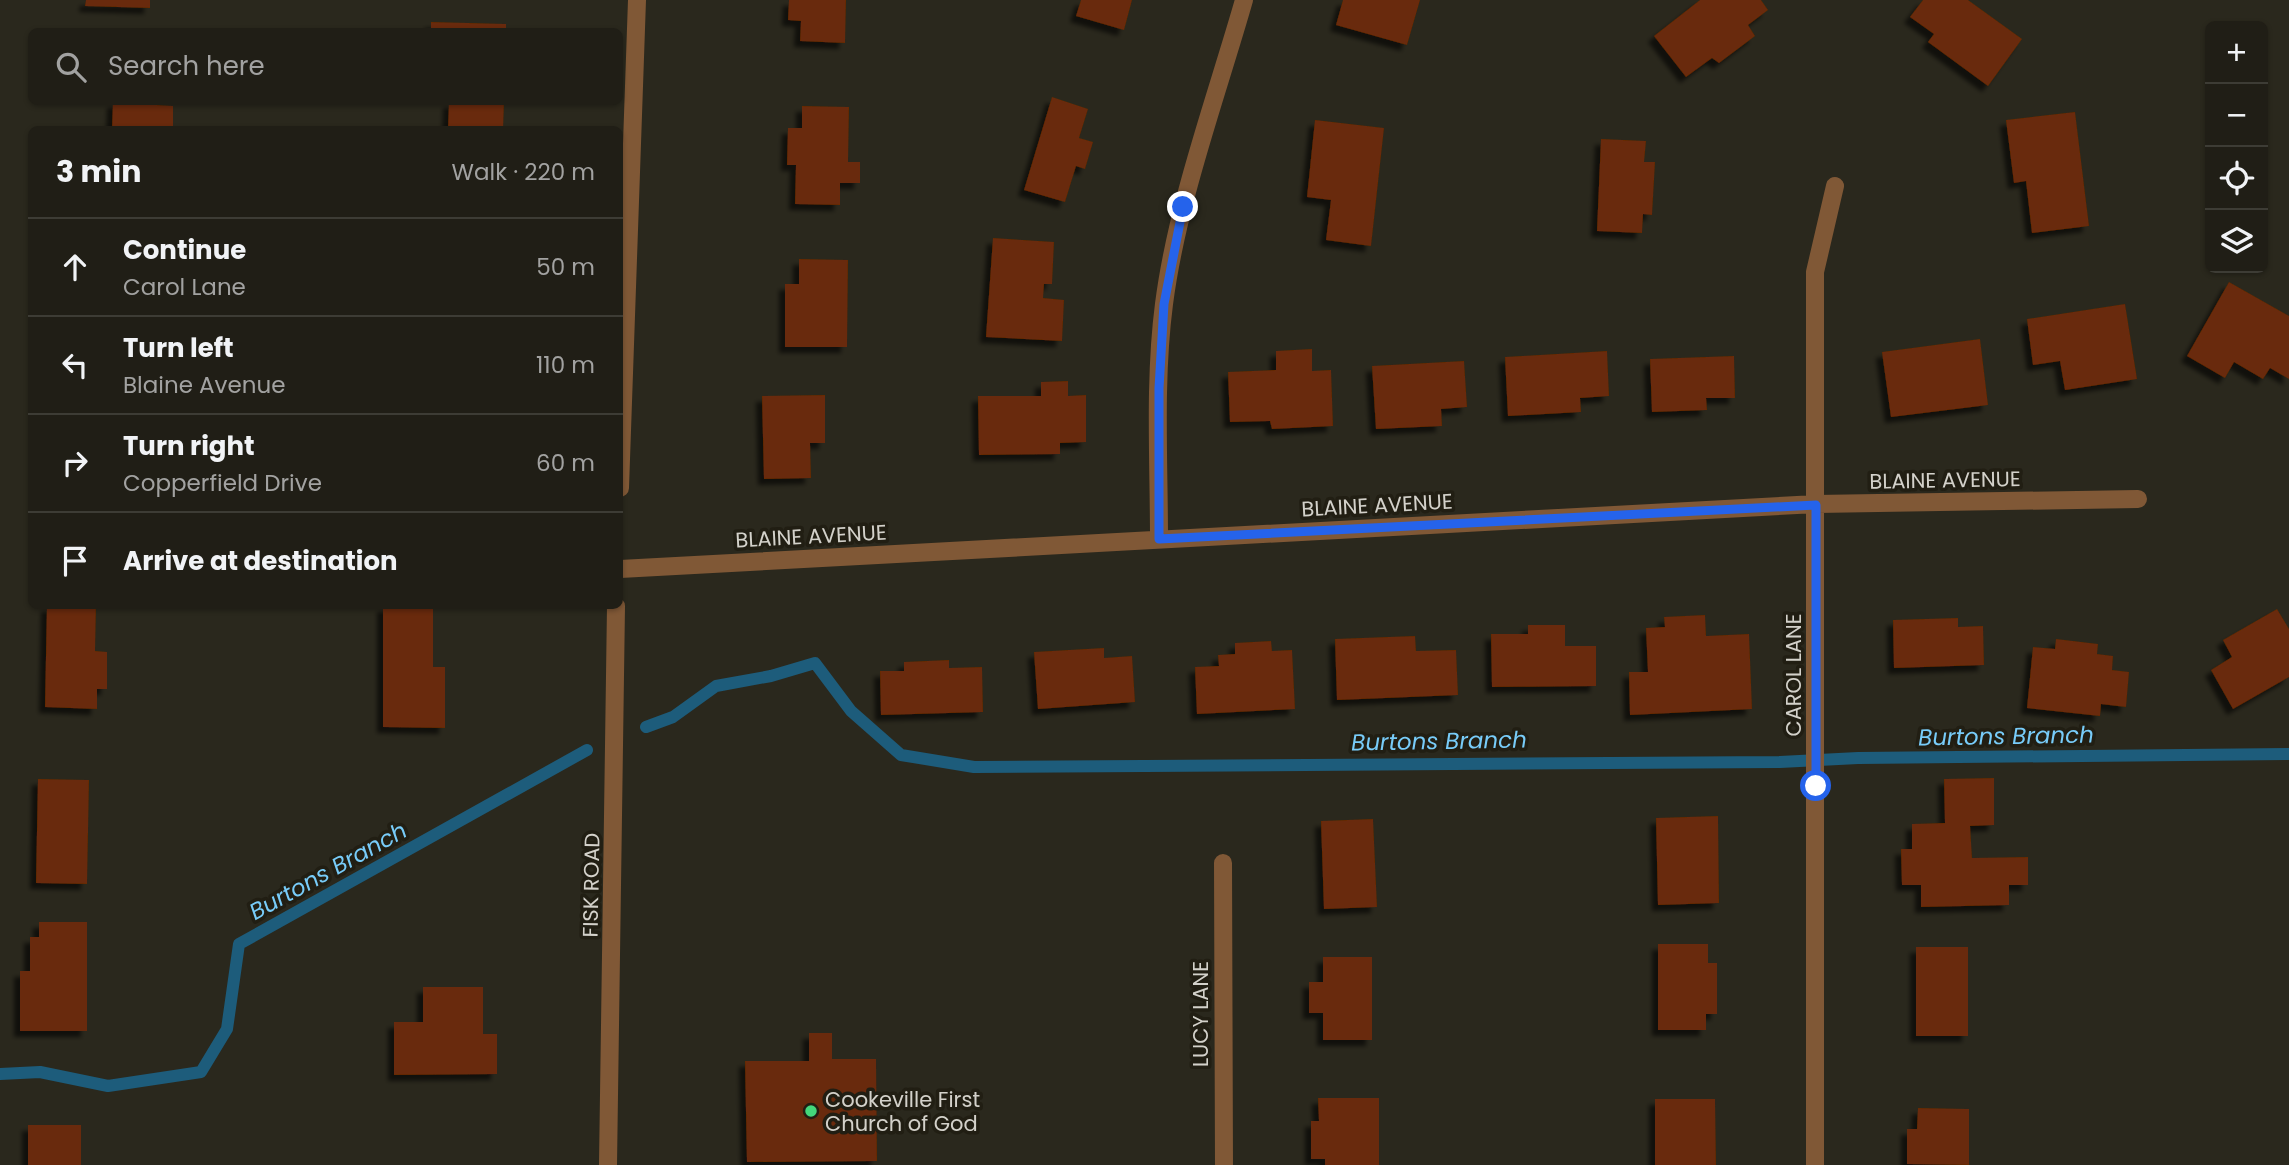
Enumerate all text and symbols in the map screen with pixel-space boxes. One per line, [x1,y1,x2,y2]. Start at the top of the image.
map controls [2205,21,2268,273]
button: + [2205,21,2268,84]
search box [28,28,623,105]
icon: search [52,48,90,86]
text: Search here [108,48,265,84]
button: − [2205,84,2268,147]
button: locate [2205,147,2268,210]
text: 3 min [56,150,141,193]
text: Walk · 220 m [452,156,595,188]
route end [1167,191,1198,222]
button: layers [2205,210,2268,273]
text: Continue [123,232,246,268]
icon: ahead [56,248,94,286]
text: 50 m [536,251,595,283]
text: Carol Lane [123,271,246,303]
text: Turn left [123,330,234,366]
icon: left [56,346,94,384]
text: 110 m [536,349,595,381]
text: Blaine Avenue [123,369,285,401]
text: Turn right [123,428,255,464]
icon: right [56,444,94,482]
text: 60 m [536,447,595,479]
street label: BLAINE AVENUE [1869,464,2021,496]
text: Copperfield Drive [123,467,322,499]
street label: BLAINE AVENUE [1301,487,1453,523]
street label: BLAINE AVENUE [735,518,887,554]
icon: arrive [56,542,94,580]
text: Arrive at destination [123,543,398,579]
street label: CAROL LANE [1779,613,1808,737]
water label: Burtons Branch [1918,718,2094,754]
water label: Burtons Branch [1351,723,1527,759]
route start [1800,770,1831,801]
water label: Burtons Branch [243,814,413,928]
street label: FISK ROAD [576,832,606,938]
street label: LUCY LANE [1186,961,1215,1067]
place label: Cookeville First Church of God [825,1085,980,1138]
marker: Cookeville First Church of God [803,1103,819,1119]

